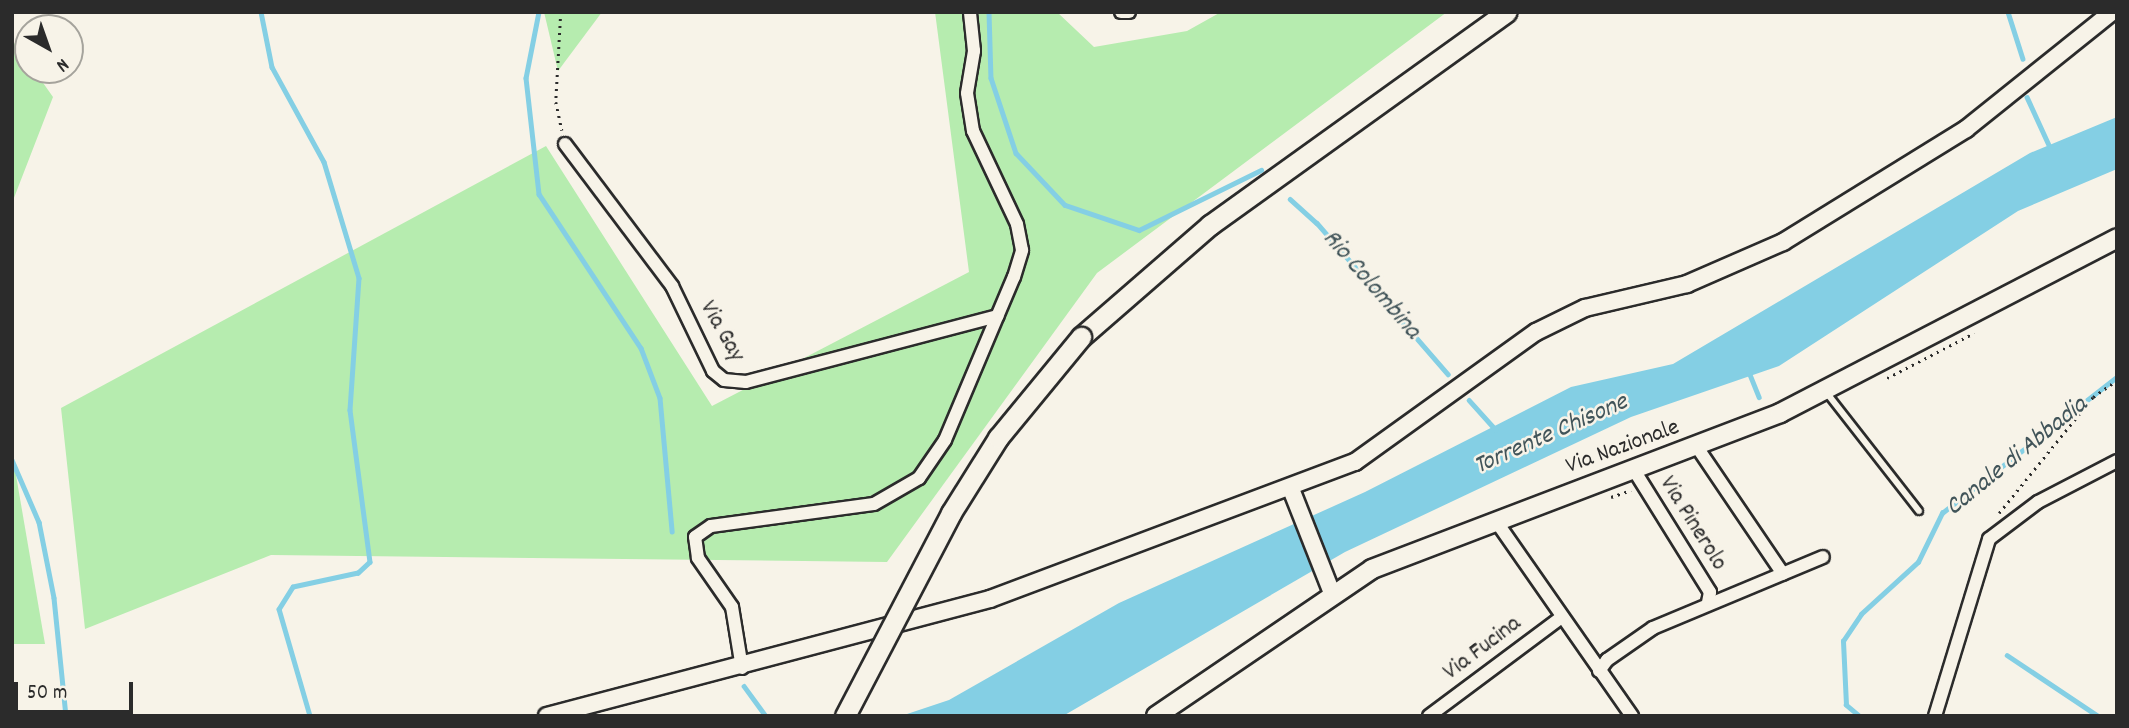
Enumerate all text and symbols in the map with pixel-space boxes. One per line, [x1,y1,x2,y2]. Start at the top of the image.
north arrow [14,14,84,84]
text: N [49,51,74,77]
water label: Rio Colombina [1315,224,1427,346]
street label: Via Gay [692,296,750,368]
water label: Torrente Chisone [1469,387,1633,483]
water label: Canale di Abbadia [1940,390,2094,524]
street label: Via Nazionale [1562,414,1684,482]
street label: Via Pinerolo [1652,472,1732,576]
street label: Via Fucina [1438,610,1528,688]
scale bar [18,668,136,712]
text: 50 m [27,679,67,709]

